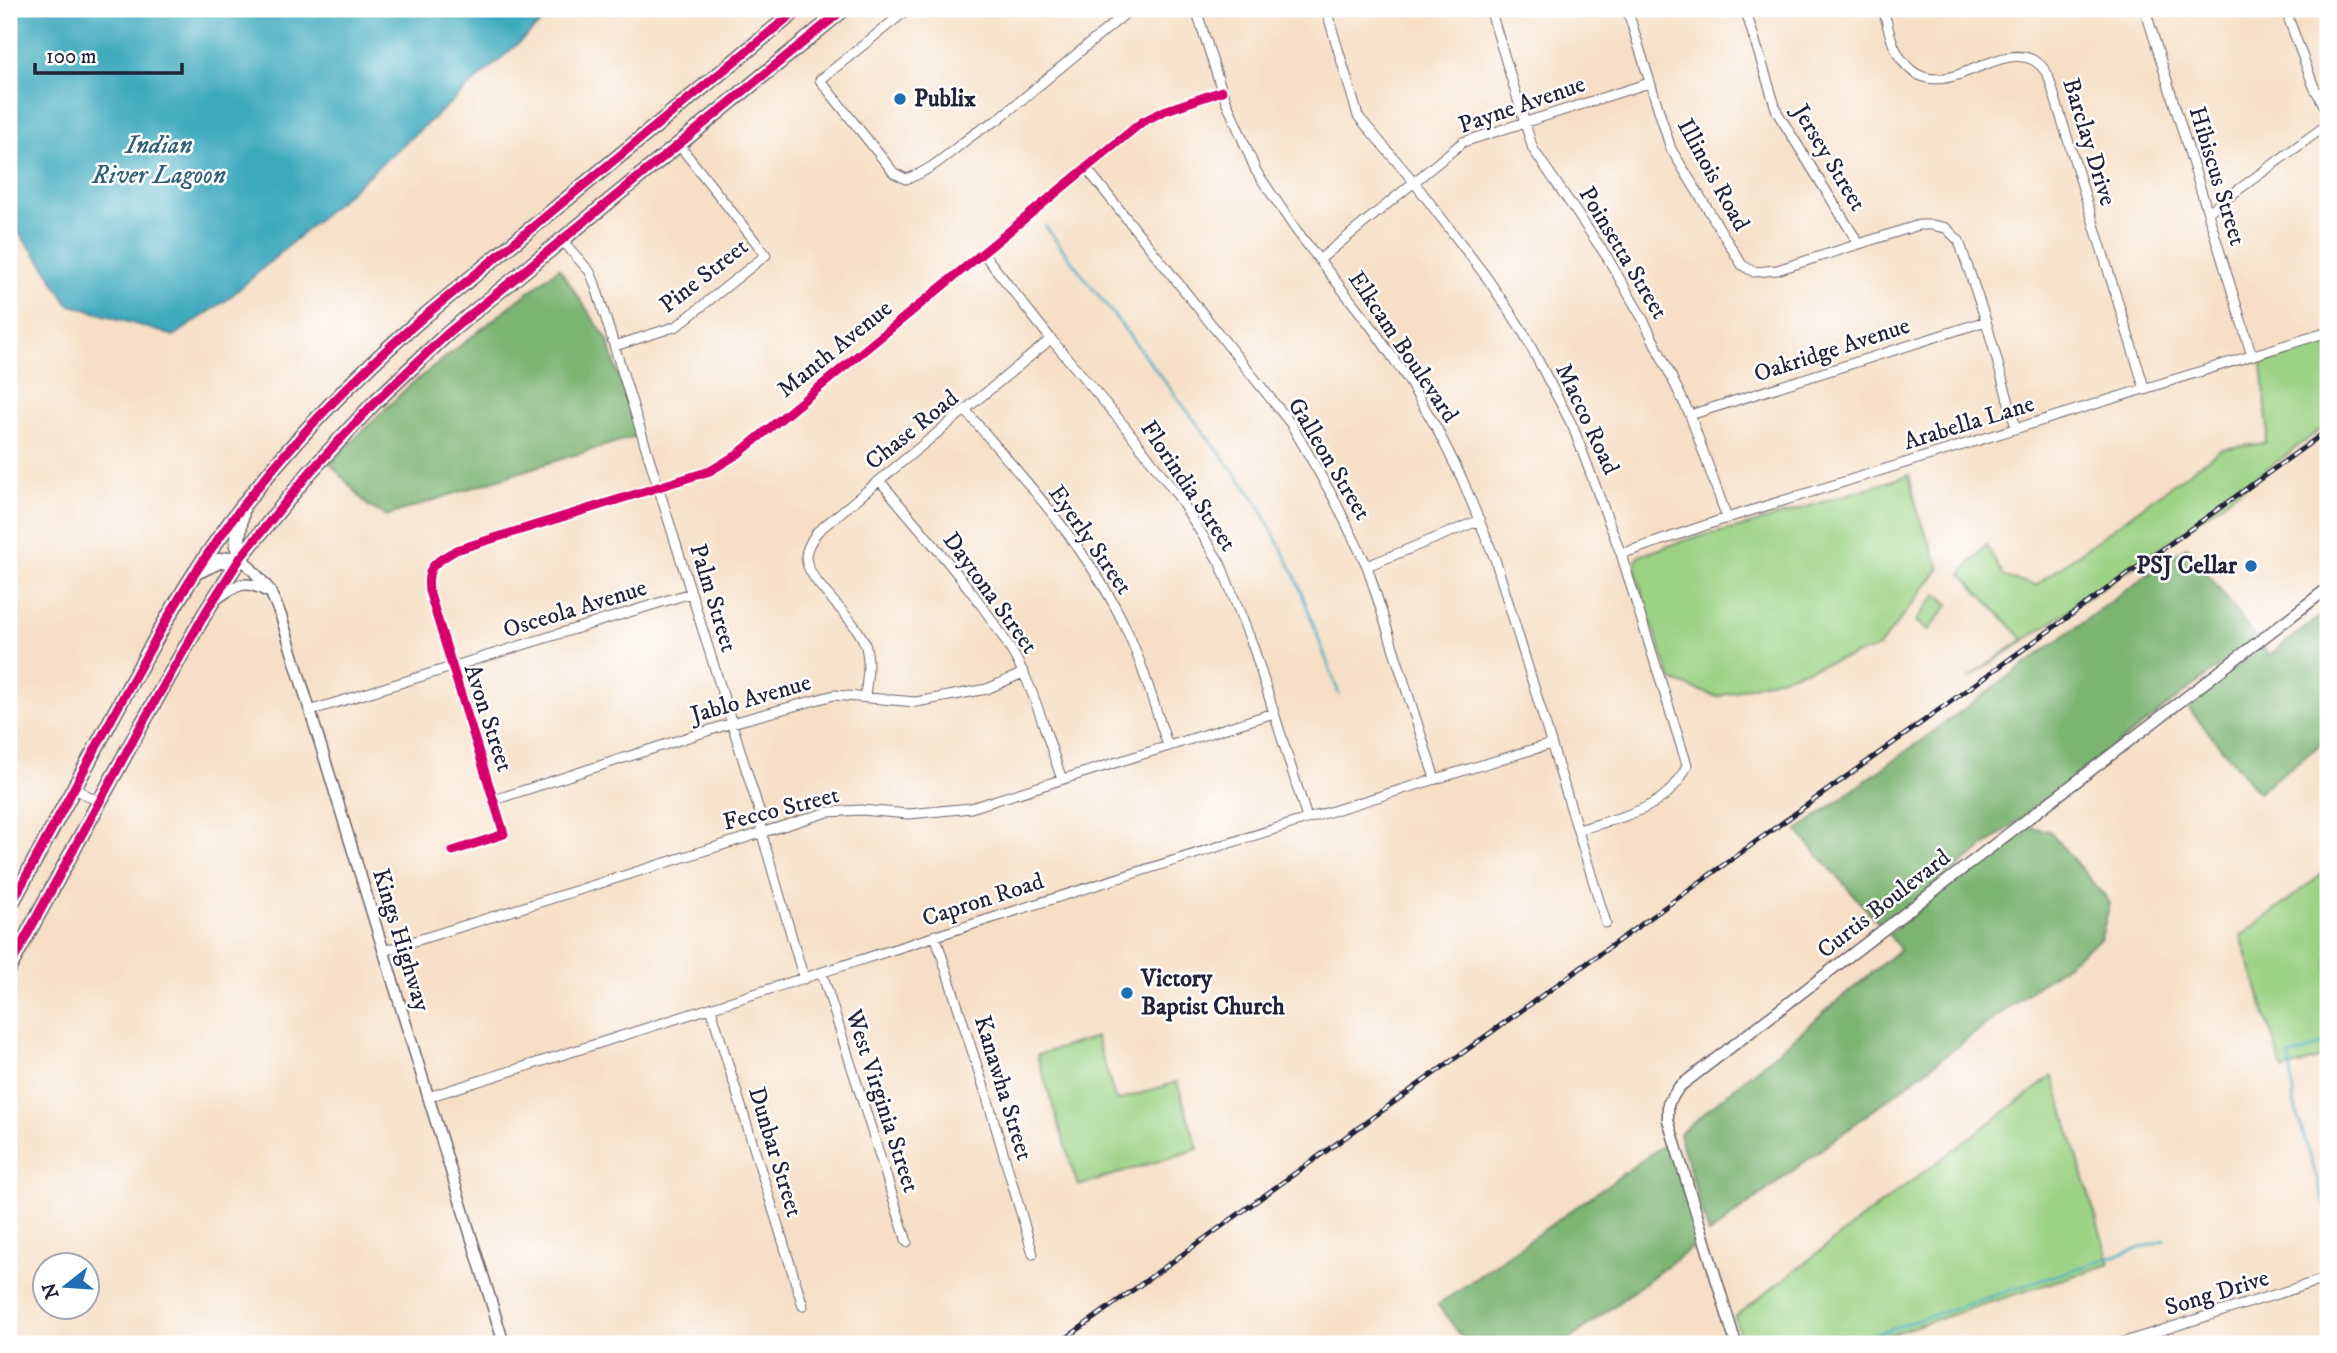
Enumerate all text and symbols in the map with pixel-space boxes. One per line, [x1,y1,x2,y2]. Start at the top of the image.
scale bar [35,32,182,76]
text: 100 m [46,44,97,70]
street label: Payne Avenue [1455,69,1589,141]
street label: Barclay Drive [2055,75,2123,209]
place label: Publix [914,84,976,114]
marker: Publix [892,91,908,107]
street label: Jersey Street [1784,97,1873,217]
street label: Hibiscus Street [2182,103,2252,249]
street label: Illinois Road [1670,114,1756,236]
water label: Indian River Lagoon [91,129,226,192]
street label: Poinsetta Street [1572,181,1674,325]
street label: Pine Street [654,232,755,320]
street label: Elkcam Boulevard [1341,265,1465,429]
street label: Manth Avenue [771,294,899,404]
street label: Oakridge Avenue [1750,311,1914,389]
street label: Macco Road [1548,359,1626,479]
street label: Chase Road [859,383,965,477]
street label: Arabella Lane [1900,389,2038,457]
street label: Galleon Street [1281,392,1377,526]
street label: Florindia Street [1133,415,1243,557]
street label: Eyerly Street [1041,479,1139,601]
street label: Daytona Street [936,526,1044,660]
street label: Palm Street [682,540,744,656]
place label: PSJ Cellar [2136,551,2238,581]
marker: PSJ Cellar [2243,558,2259,574]
street label: Osceola Avenue [500,573,651,645]
street label: Avon Street [457,660,520,776]
street label: Jablo Avenue [686,668,815,731]
street label: Fecco Street [720,780,842,838]
street label: Curtis Boulevard [1811,843,1957,965]
street label: Kings Highway [365,865,437,1016]
street label: Capron Road [918,866,1048,934]
place label: Victory Baptist Church [1140,964,1285,1022]
marker: Victory Baptist Church [1119,985,1135,1001]
street label: West Virginia Street [838,1005,926,1196]
street label: Kanawha Street [967,1012,1039,1164]
street label: Dunbar Street [741,1083,809,1221]
north arrow [32,1252,102,1322]
street label: Song Drive [2161,1263,2273,1323]
text: N [38,1279,64,1301]

